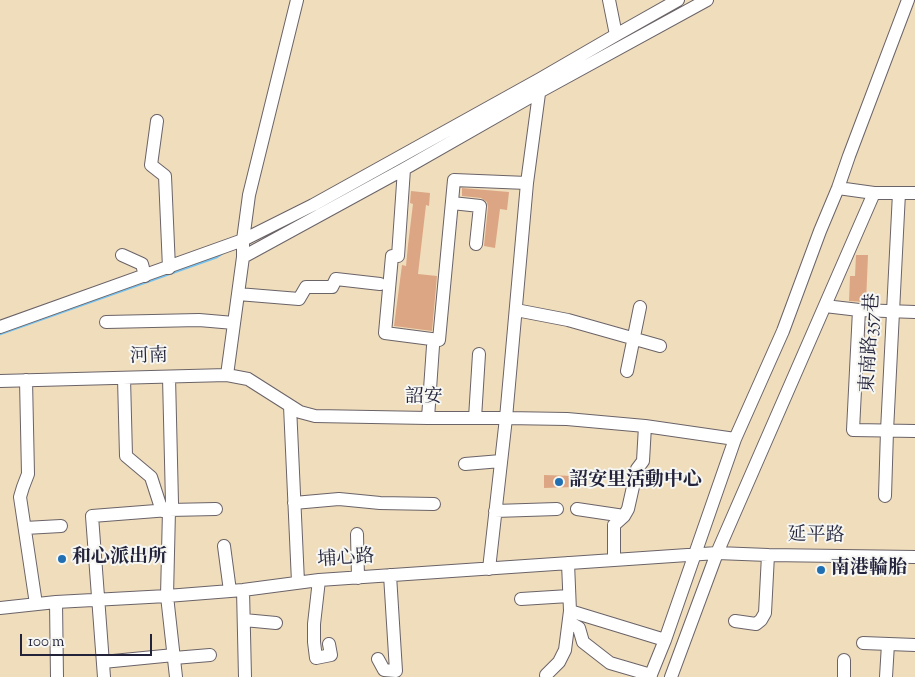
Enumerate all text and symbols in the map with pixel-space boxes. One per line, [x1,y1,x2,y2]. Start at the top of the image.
street label: 東南路357巷 [858,293,886,393]
street label: 河南 [130,346,168,370]
street label: 詔安 [405,388,443,410]
place label: 詔安里活動中心 [569,471,702,493]
marker: 詔安里活動中心 [553,476,565,488]
street label: 延平路 [787,525,845,549]
street label: 埔心路 [317,547,375,573]
place label: 和心派出所 [72,548,167,570]
marker: 和心派出所 [56,553,68,565]
place label: 南港輪胎 [831,559,907,581]
marker: 南港輪胎 [815,564,827,576]
scale bar [22,624,155,656]
text: 100 m [28,632,64,653]

